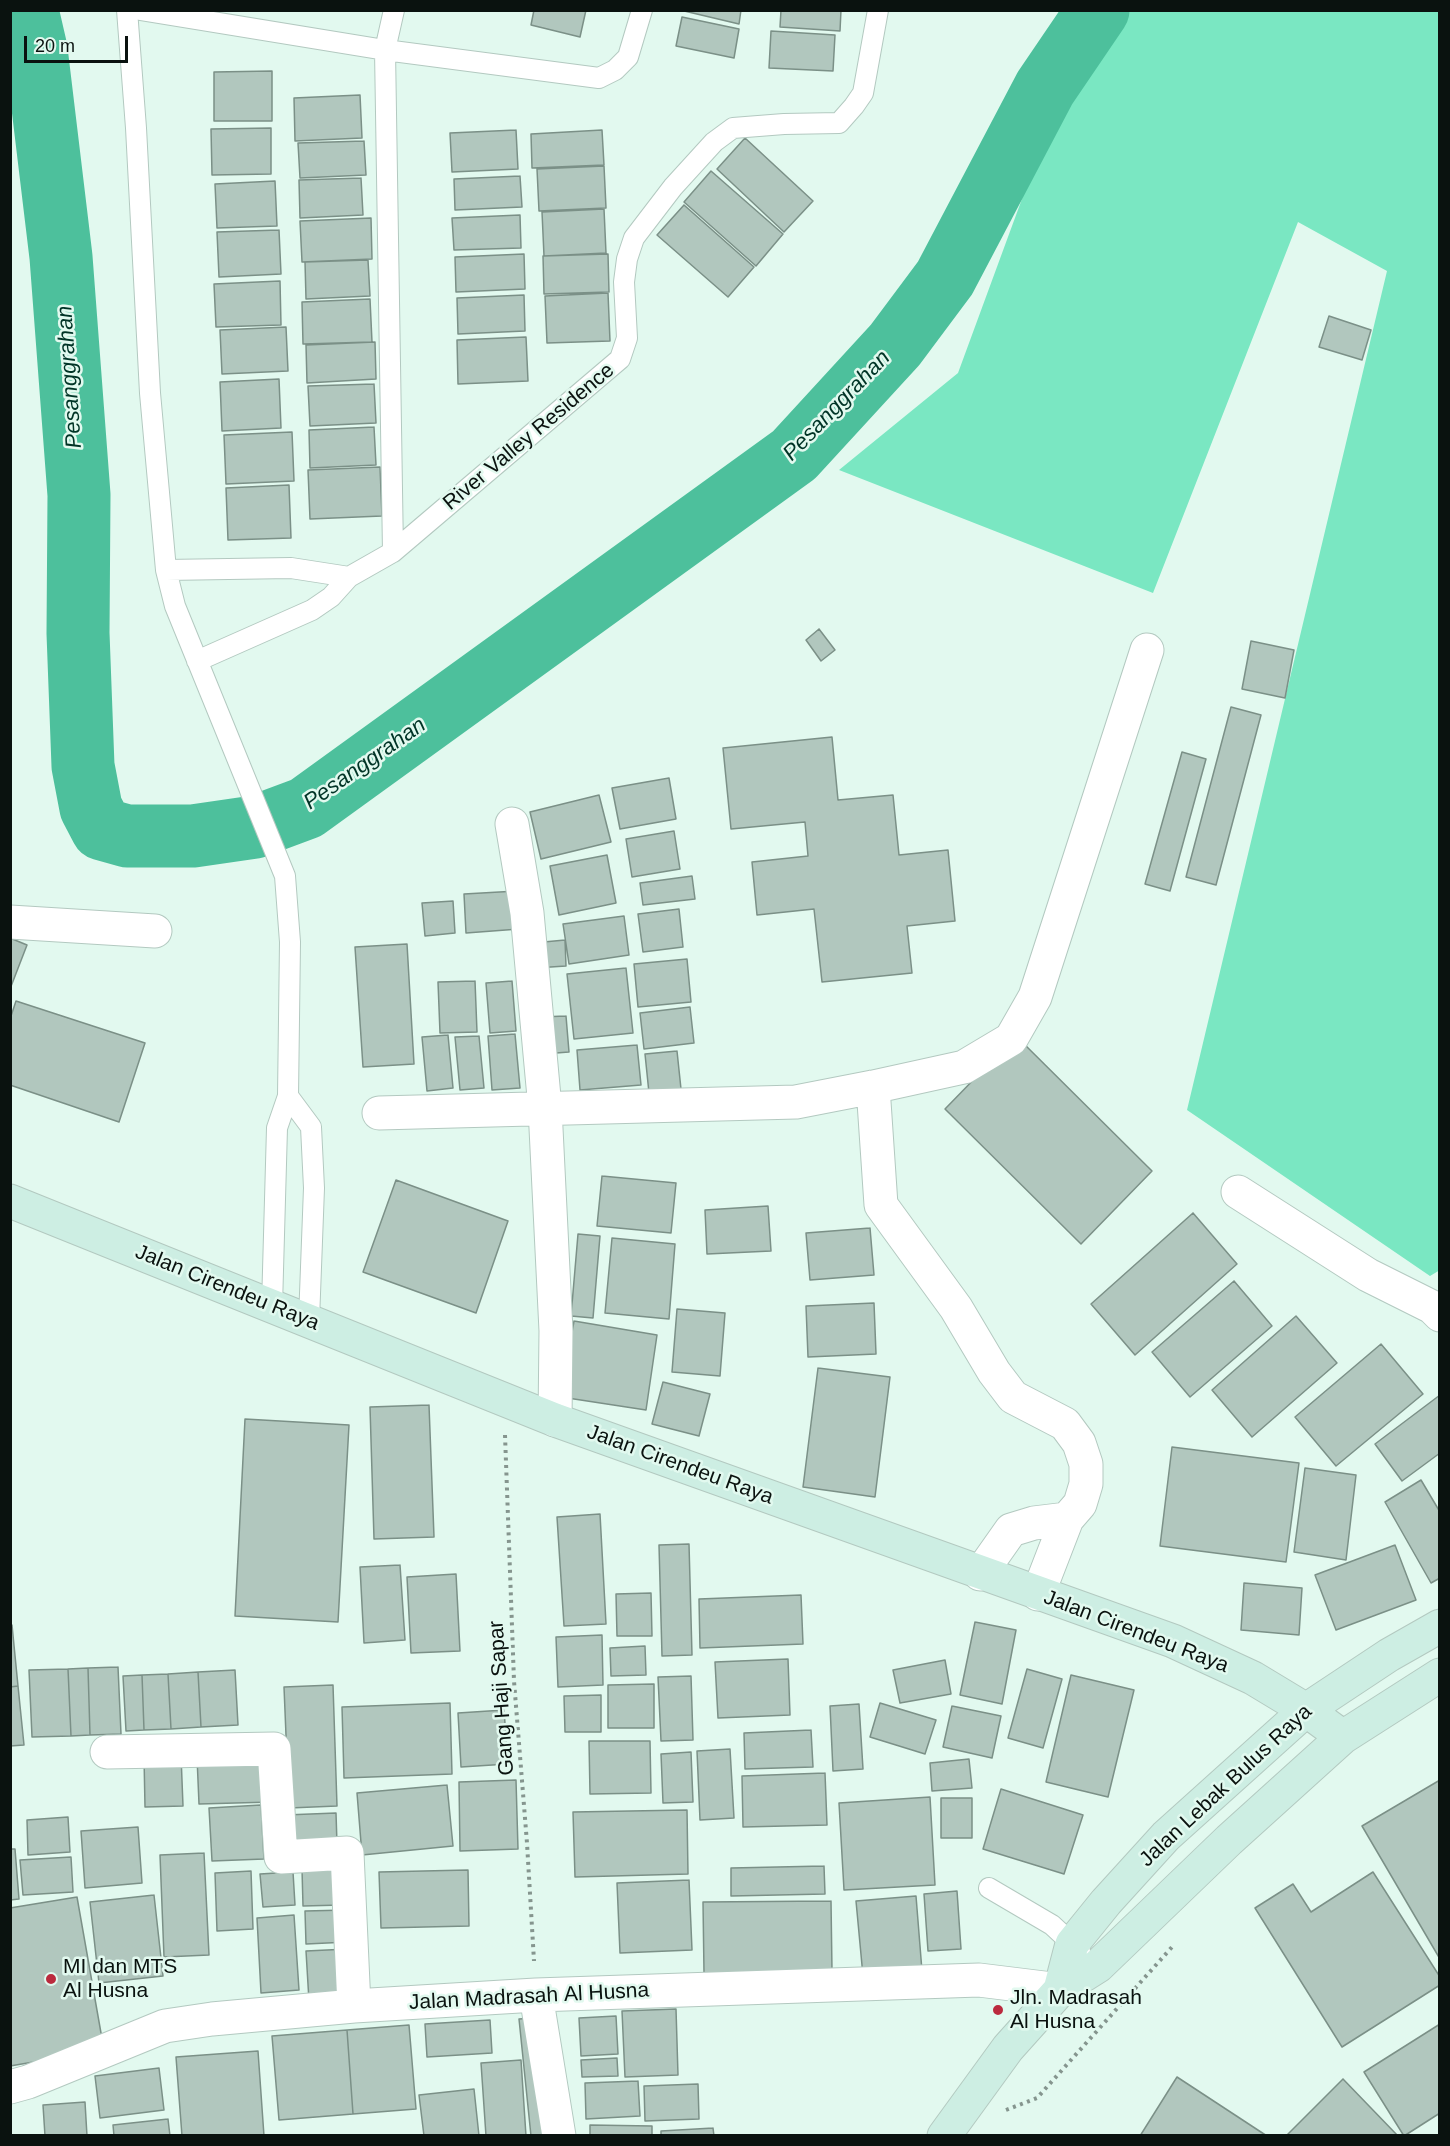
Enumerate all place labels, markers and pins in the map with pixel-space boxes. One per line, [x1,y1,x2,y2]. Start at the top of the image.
place label: MI dan MTS Al Husna [63,1954,177,2004]
marker: MI dan MTS Al Husna [44,1972,58,1986]
place label: Jln. Madrasah Al Husna [1010,1985,1142,2035]
marker: Jln. Madrasah Al Husna [991,2003,1005,2017]

